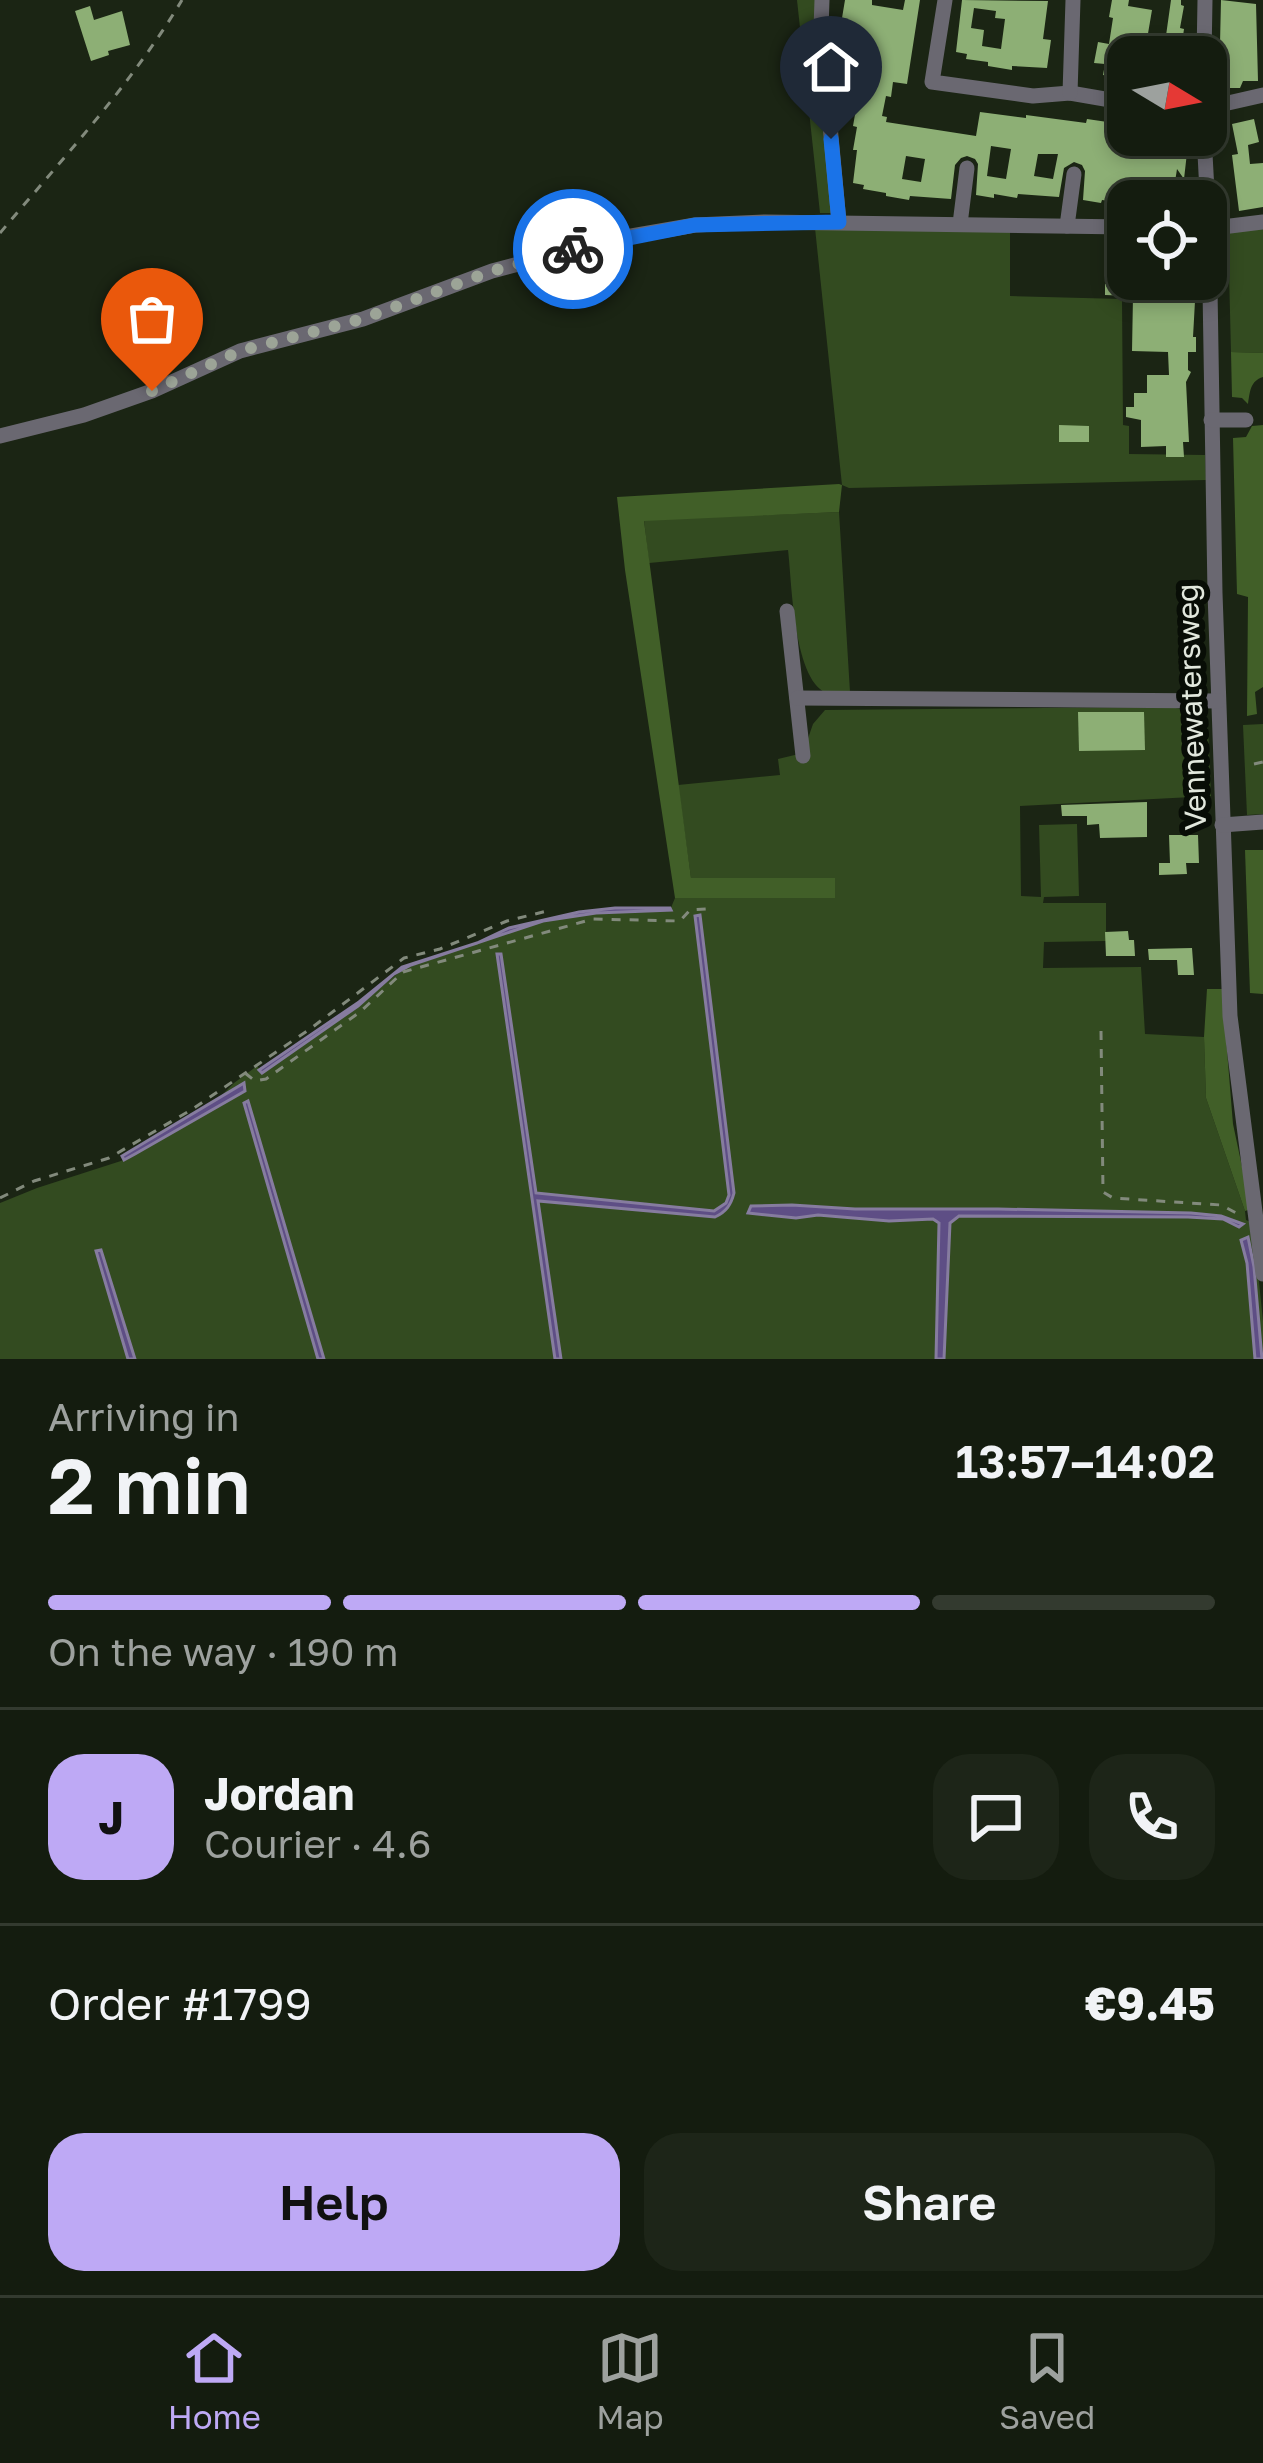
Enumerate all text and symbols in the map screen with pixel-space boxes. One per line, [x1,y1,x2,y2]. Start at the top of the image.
pin [780,16,882,139]
icon: home [798,34,864,100]
north arrow [1107,36,1227,156]
map controls [1107,36,1227,300]
button: locate [1107,180,1227,300]
courier [513,189,633,309]
icon: bike [540,216,606,282]
pin [101,268,203,391]
icon: bag [119,286,185,352]
street label: Vennewatersweg [1169,583,1213,831]
text: Arriving in [48,1393,239,1440]
text: 13:57–14:02 [955,1434,1215,1488]
text: 2 min [48,1438,251,1531]
text: On the way · 190 m [48,1628,399,1675]
button: chat [933,1754,1059,1880]
button: phone [1089,1754,1215,1880]
text: Jordan [204,1766,355,1820]
text: J [98,1790,124,1844]
text: Courier · 4.6 [204,1820,431,1867]
text: Order #1799 [48,1976,312,2030]
text: €9.45 [1085,1976,1215,2030]
button: Help [48,2133,620,2271]
button: Share [644,2133,1215,2271]
tab: Home [168,2325,261,2436]
tab: Map [596,2325,664,2436]
tab: Saved [999,2325,1095,2436]

